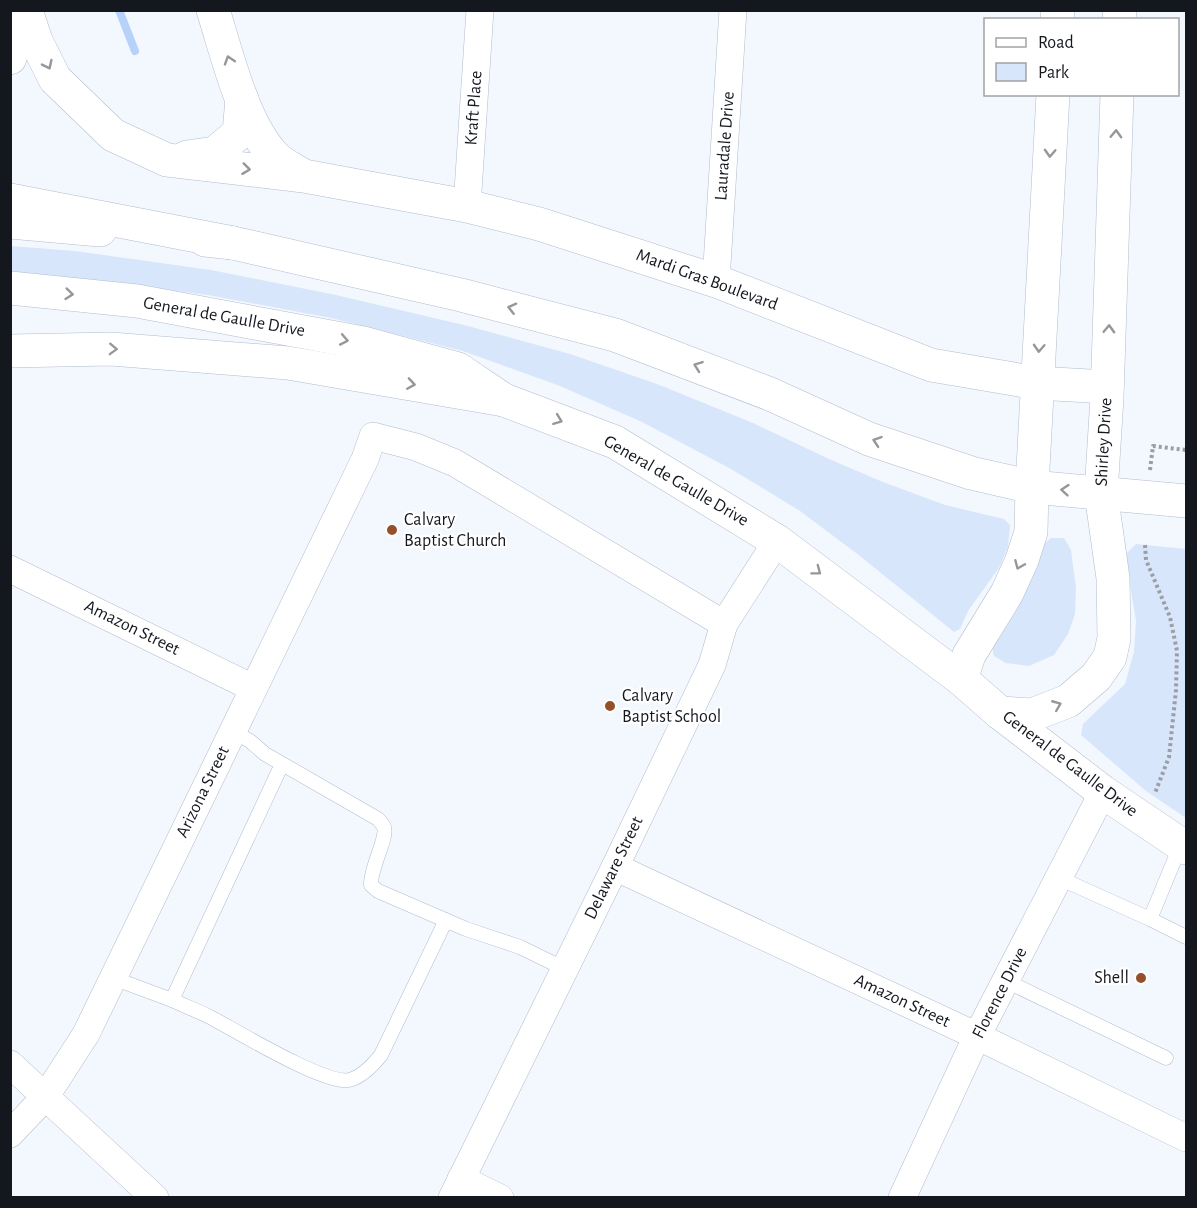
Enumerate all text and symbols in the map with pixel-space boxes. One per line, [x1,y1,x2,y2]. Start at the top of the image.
legend [984,18,1179,96]
text: Road [1038,34,1074,52]
one-way arrow [224,55,237,66]
one-way arrow [40,58,52,69]
text: Park [1038,64,1070,82]
street label: Kraft Place [462,70,486,146]
street label: Lauradale Drive [712,91,738,201]
one-way arrow [1109,130,1122,139]
one-way arrow [1044,148,1057,157]
one-way arrow [242,162,251,174]
street label: Mardi Gras Boulevard [634,246,780,314]
one-way arrow [64,287,73,300]
street label: General de Gaulle Drive [142,294,306,340]
one-way arrow [507,303,518,315]
one-way arrow [1103,324,1115,333]
one-way arrow [338,333,348,346]
one-way arrow [109,343,118,356]
one-way arrow [1033,343,1046,352]
one-way arrow [693,360,704,373]
one-way arrow [406,378,415,390]
street label: Shirley Drive [1093,397,1115,487]
one-way arrow [553,413,563,426]
street label: General de Gaulle Drive [600,432,752,530]
one-way arrow [872,436,883,449]
one-way arrow [1061,484,1070,497]
place label: Calvary Baptist Church [404,511,506,550]
marker: Calvary Baptist Church [385,523,399,537]
one-way arrow [1014,559,1026,570]
one-way arrow [810,564,821,575]
street label: Amazon Street [82,597,183,659]
place label: Calvary Baptist School [622,687,721,726]
marker: Calvary Baptist School [603,699,617,713]
one-way arrow [1050,700,1061,712]
street label: General de Gaulle Drive [999,707,1141,821]
street label: Arizona Street [173,743,233,841]
street label: Delaware Street [581,814,647,922]
street label: Florence Drive [969,944,1031,1042]
place label: Shell [1094,969,1129,987]
street label: Amazon Street [851,971,953,1031]
marker: Shell [1134,971,1148,985]

